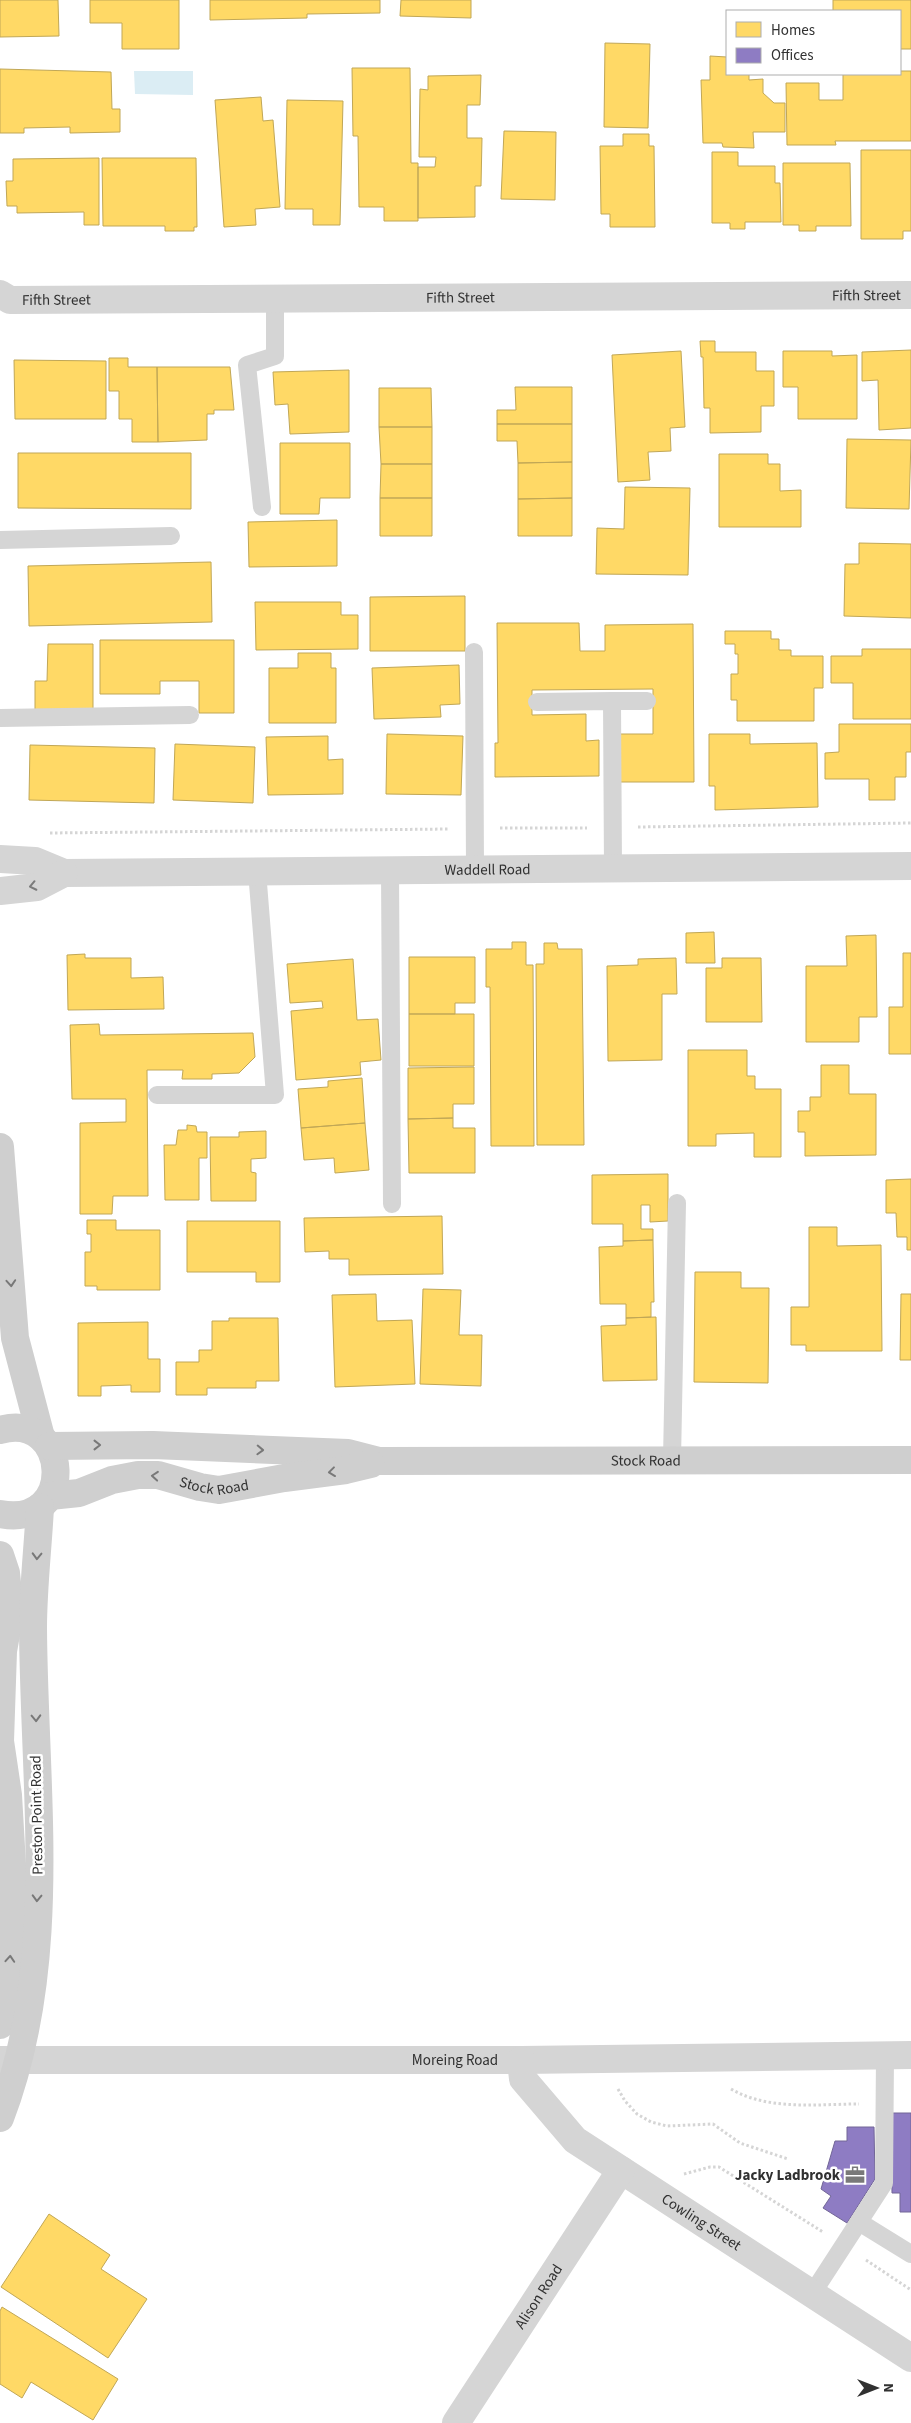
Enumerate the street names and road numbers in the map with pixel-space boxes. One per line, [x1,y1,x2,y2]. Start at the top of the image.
street label: Fifth Street [832,285,901,306]
street label: Fifth Street [426,287,495,308]
street label: Fifth Street [22,289,91,310]
street label: Waddell Road [444,859,531,880]
street label: Stock Road [611,1450,681,1471]
street label: Stock Road [177,1471,250,1501]
street label: Preston Point Road [25,1755,49,1875]
street label: Moreing Road [412,2050,498,2071]
street label: Cowling Street [657,2188,746,2256]
street label: Alison Road [510,2260,567,2333]

